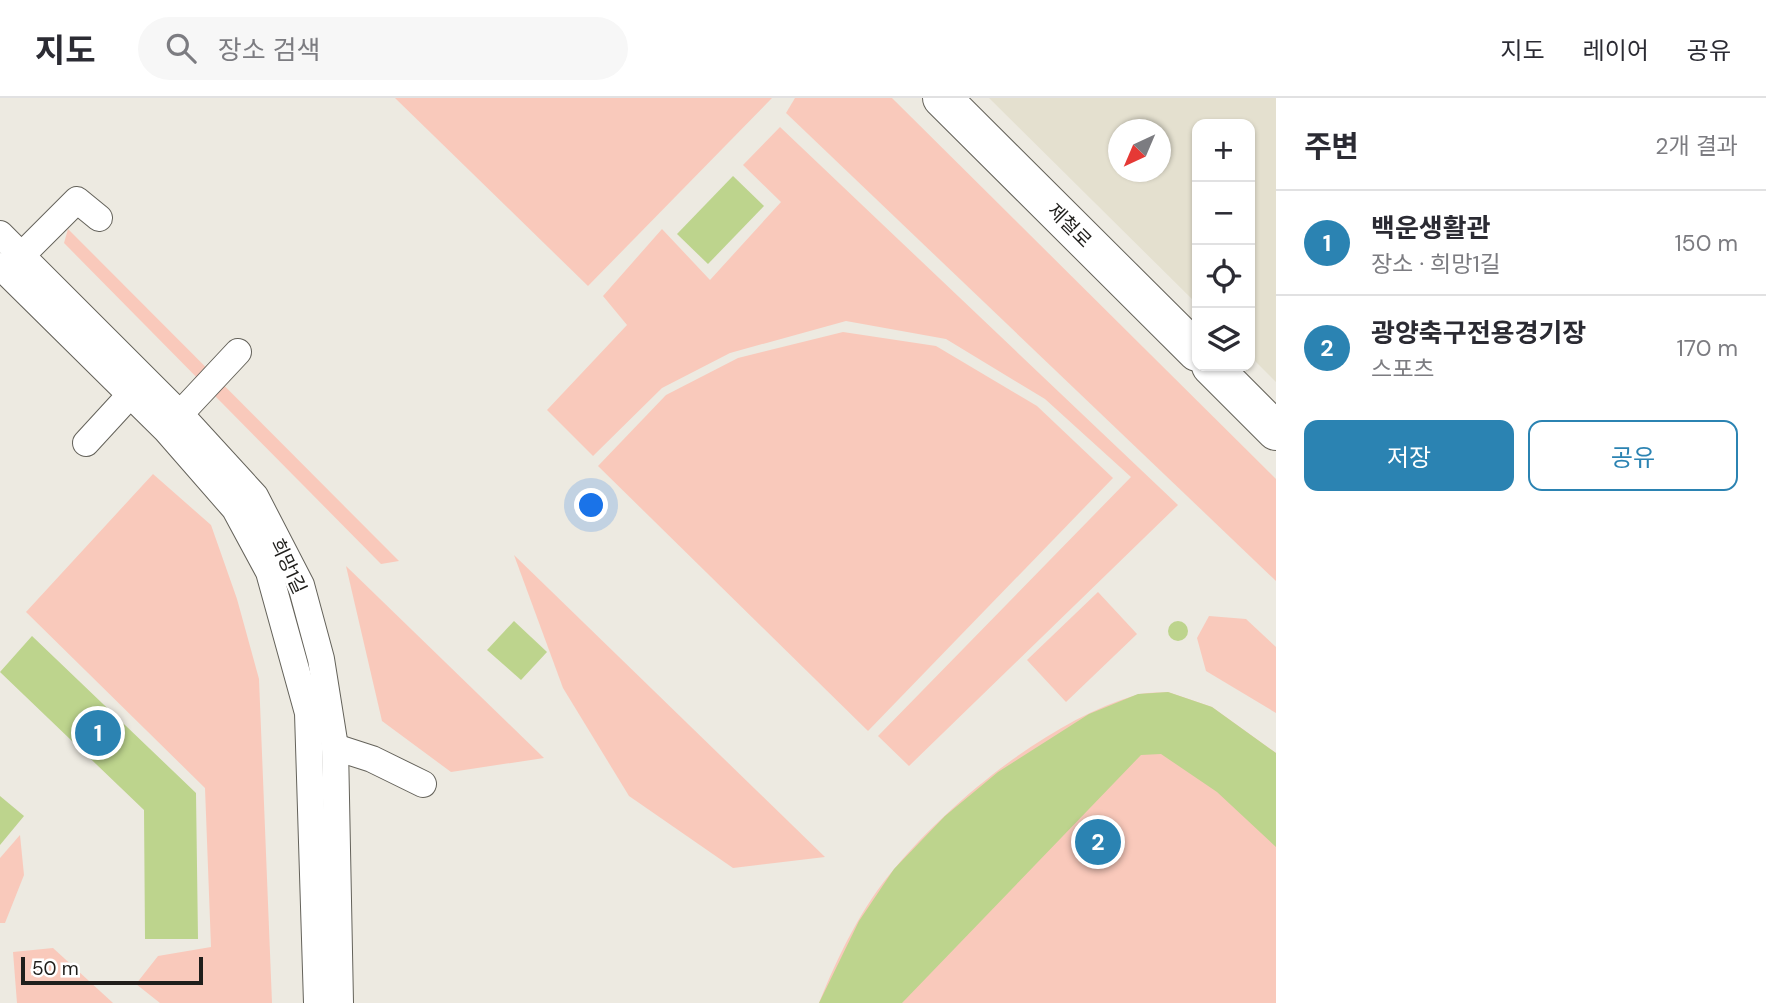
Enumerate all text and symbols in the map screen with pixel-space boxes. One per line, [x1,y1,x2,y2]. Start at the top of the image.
search box [138,17,628,80]
text: 지도 [35,29,96,72]
icon: search [162,29,200,67]
text: 장소 검색 [218,33,320,67]
text: 지도 [1500,35,1545,66]
text: 레이어 [1583,35,1649,66]
text: 공유 [1687,35,1731,66]
north arrow [1108,119,1171,182]
map controls [1192,119,1255,371]
button: + [1192,119,1255,182]
text: 주변 [1304,127,1359,166]
text: 2개 결과 [1655,131,1738,161]
button: − [1192,182,1255,245]
street label: 제철로 [1042,198,1097,253]
text: 백운생활관 [1371,211,1491,245]
text: 1 [1323,228,1331,258]
text: 150 m [1674,228,1738,258]
button: locate [1192,245,1255,308]
text: 장소 · 희망1길 [1371,249,1501,279]
button: layers [1192,308,1255,371]
text: 광양축구전용경기장 [1371,316,1586,350]
text: 2 [1320,333,1334,363]
text: 170 m [1677,333,1738,363]
text: 스포츠 [1371,354,1434,384]
button: 저장 [1304,420,1514,491]
button: 공유 [1528,420,1738,491]
your location [574,488,608,522]
street label: 희망1길 [265,534,312,598]
pin: 1 [75,707,121,759]
pin: 2 [1075,816,1121,868]
scale bar [21,954,203,986]
text: 50 m [32,956,79,981]

